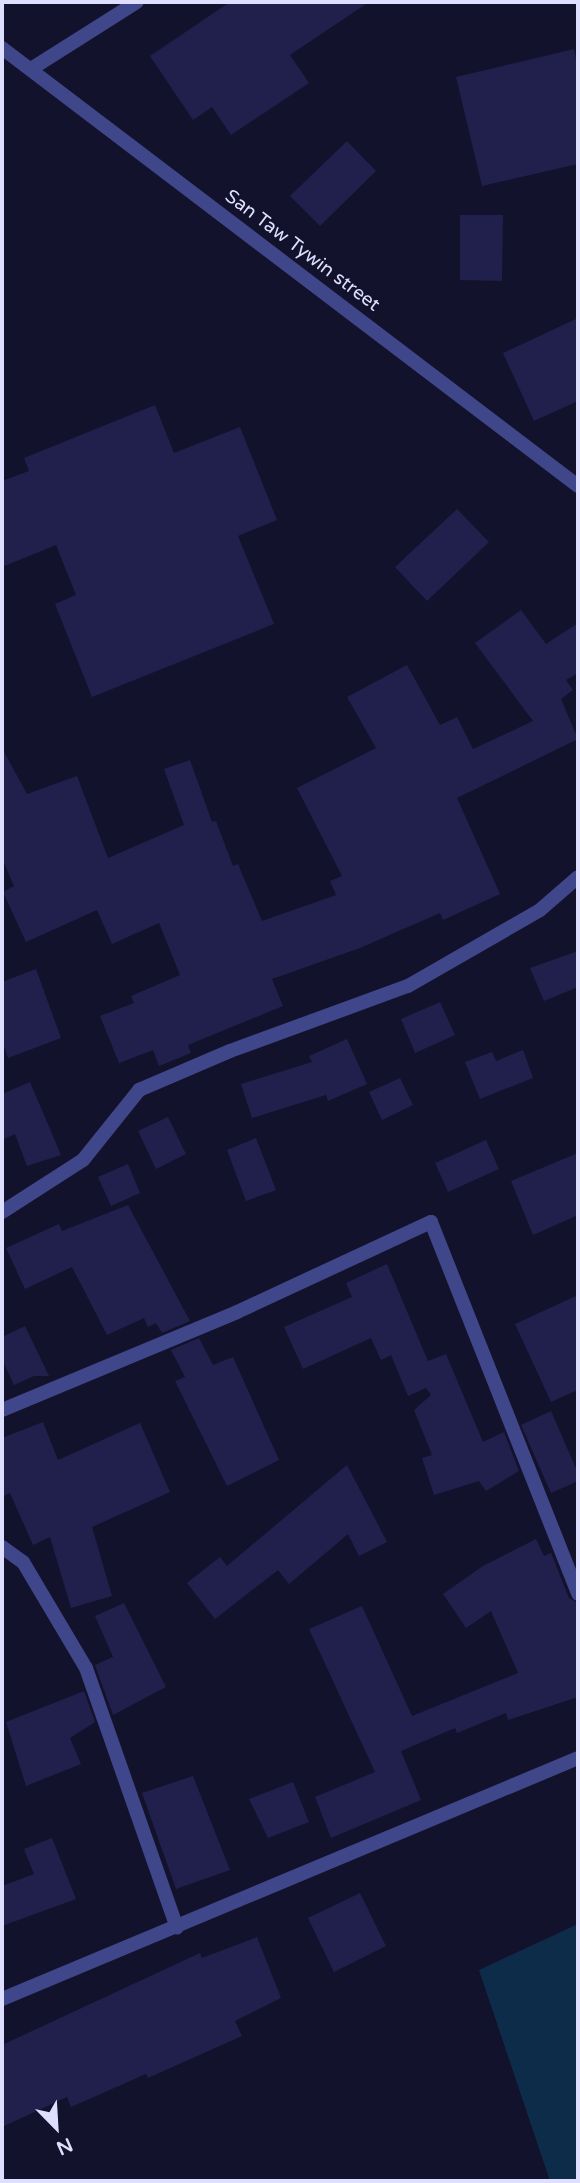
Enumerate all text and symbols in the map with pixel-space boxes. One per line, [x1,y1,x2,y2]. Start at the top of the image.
street label: San Taw Tywin street [220,185,384,317]
north arrow [21,2092,91,2162]
text: N [53,2133,76,2159]

